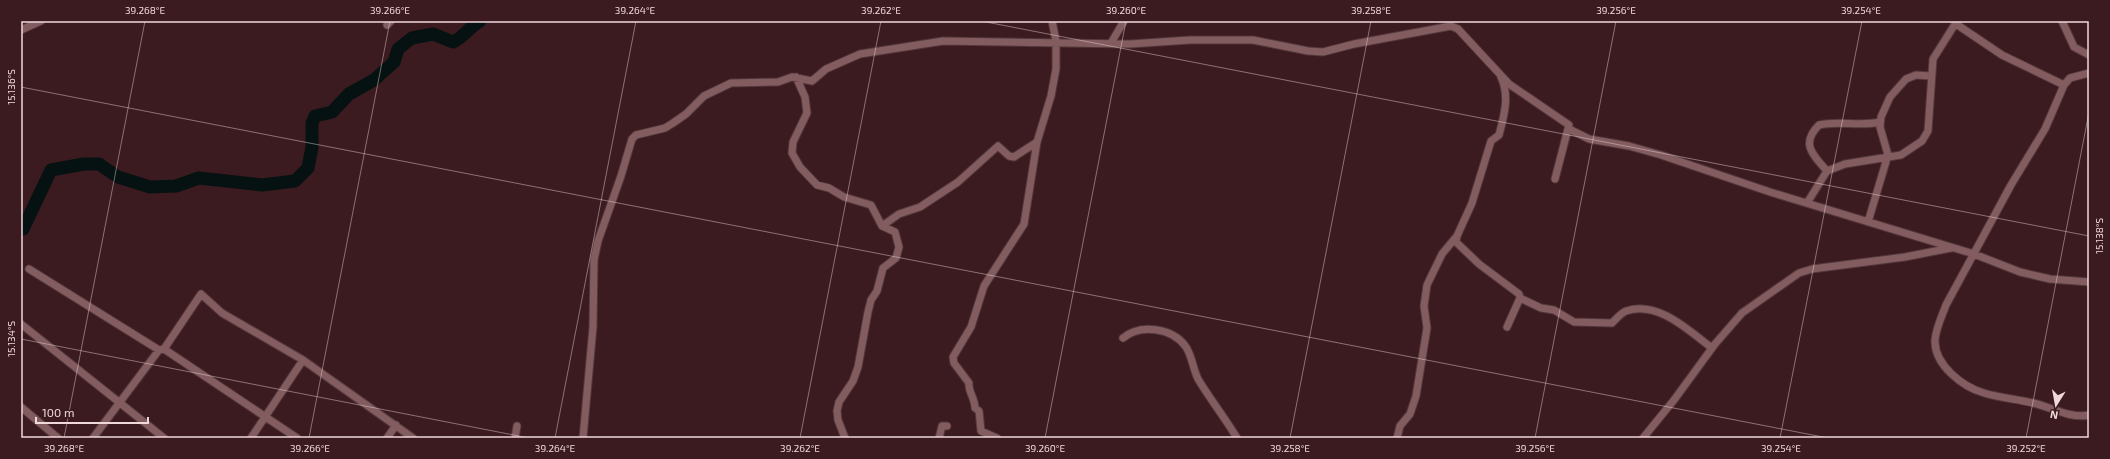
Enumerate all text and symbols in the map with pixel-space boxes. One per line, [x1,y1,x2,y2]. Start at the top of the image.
text: 39.268°E [125,4,166,16]
text: 39.266°E [370,4,410,16]
text: 39.264°E [615,4,656,16]
text: 39.262°E [861,4,901,16]
text: 39.260°E [1106,4,1146,16]
text: 39.258°E [1351,4,1391,16]
text: 39.256°E [1596,4,1636,16]
text: 39.254°E [1841,4,1881,16]
text: 15.136°S [5,69,17,105]
text: 15.138°S [2093,218,2105,254]
text: 15.134°S [5,321,17,357]
north arrow [2036,385,2076,425]
scale bar [36,399,148,425]
text: 100 m [42,405,74,419]
text: N [2049,408,2059,422]
text: 39.268°E [44,442,85,454]
text: 39.266°E [290,442,330,454]
text: 39.264°E [535,442,576,454]
text: 39.262°E [780,442,820,454]
text: 39.260°E [1025,442,1065,454]
text: 39.258°E [1270,442,1310,454]
text: 39.256°E [1515,442,1555,454]
text: 39.254°E [1761,442,1801,454]
text: 39.252°E [2006,442,2046,454]

